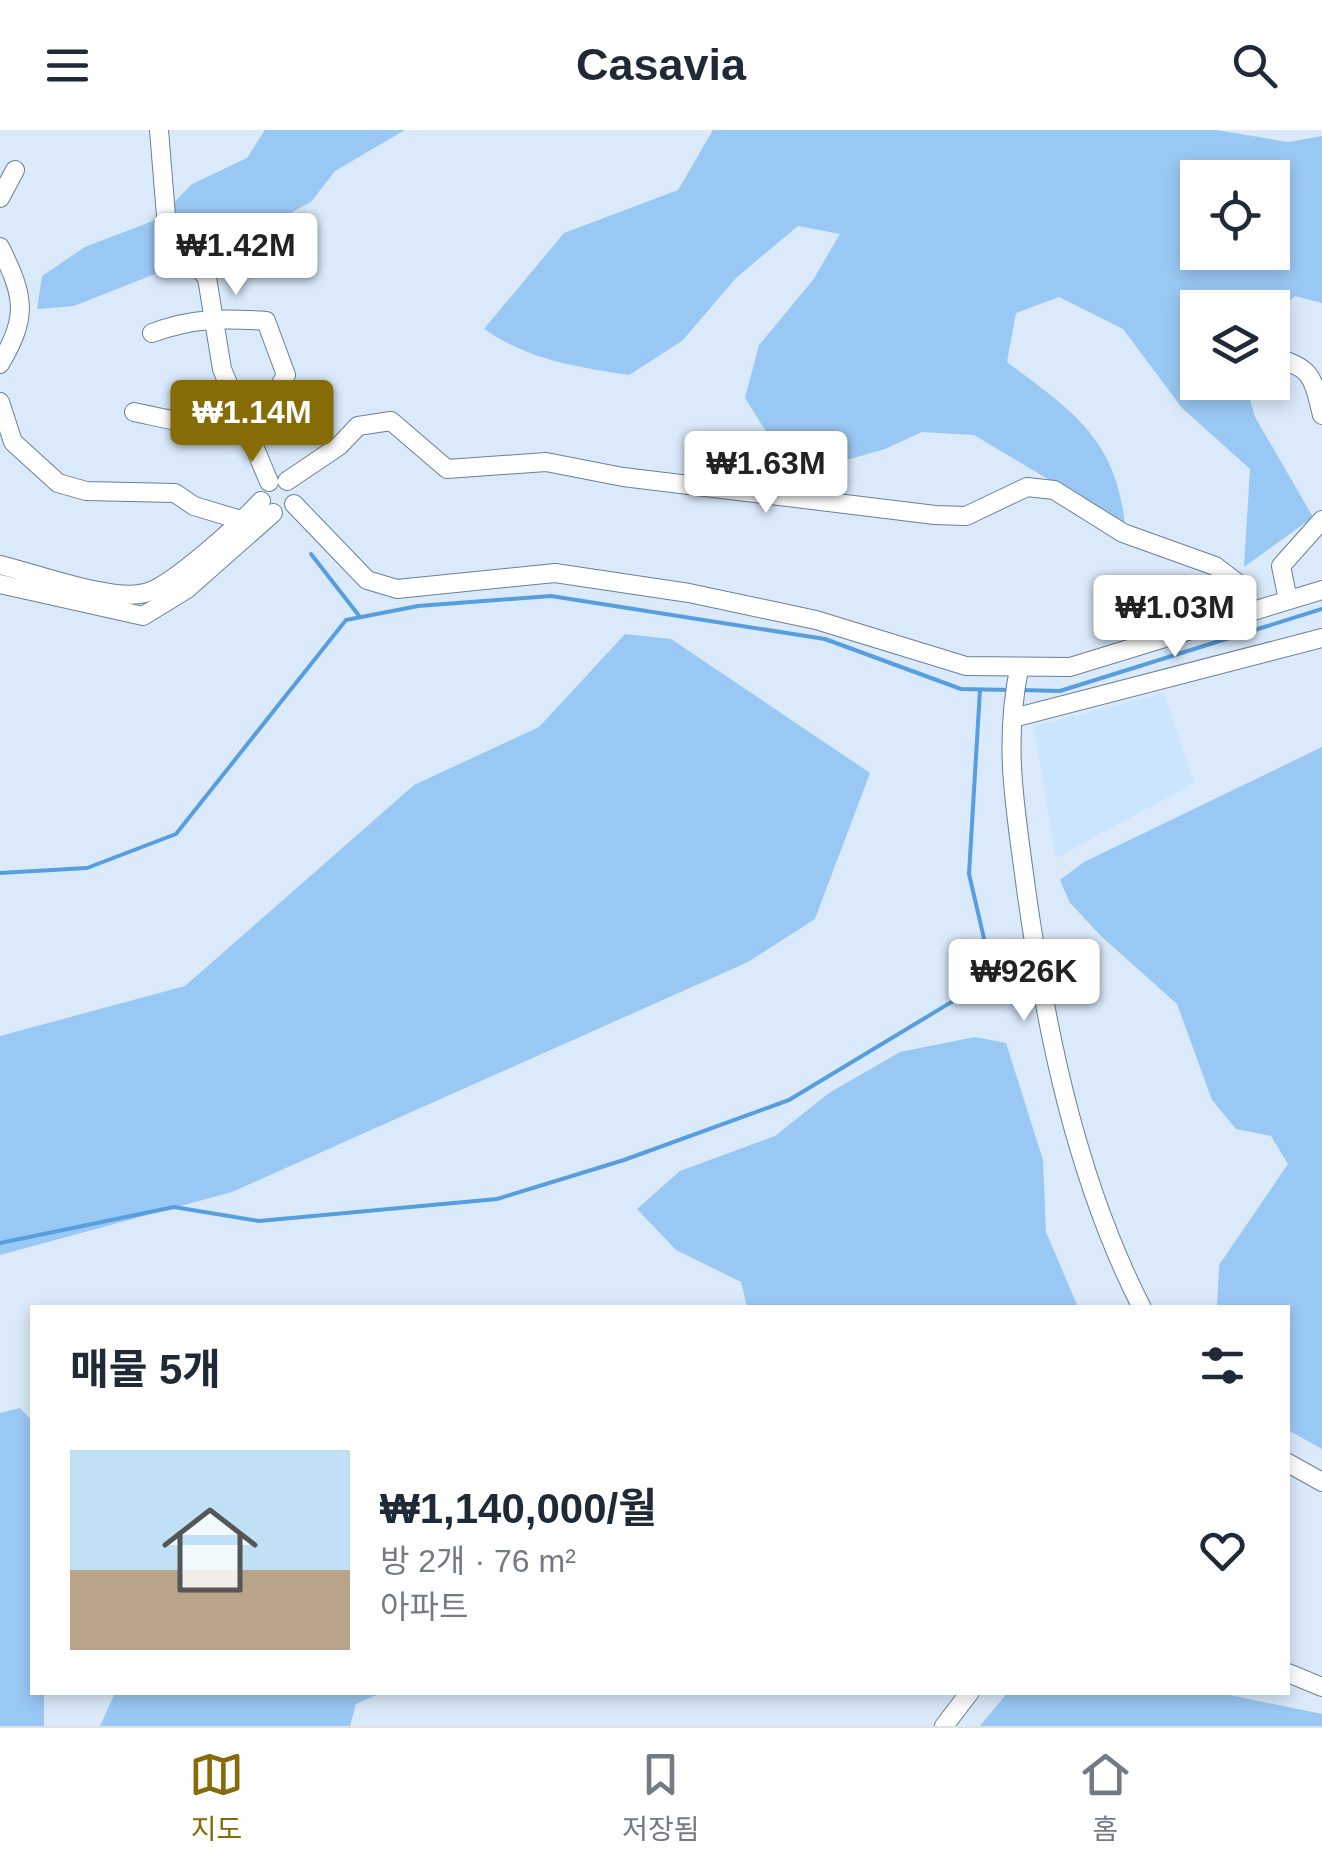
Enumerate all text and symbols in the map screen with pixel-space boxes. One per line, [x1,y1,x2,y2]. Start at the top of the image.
icon: menu [40,38,95,93]
icon: search [1227,38,1282,93]
text: Casavia [576,39,746,90]
map controls [1180,160,1290,400]
button: locate [1180,160,1290,270]
pin: ₩1.42M [155,213,317,298]
text: ₩1.42M [176,227,296,263]
button: layers [1180,290,1290,400]
pin: ₩1.14M [171,380,333,465]
text: ₩1.14M [192,394,312,430]
pin: ₩1.63M [685,431,847,516]
text: ₩1.63M [706,445,826,481]
pin: ₩1.03M [1094,575,1256,660]
text: ₩1.03M [1115,589,1235,625]
pin: ₩926K [954,939,1094,1024]
text: ₩926K [971,953,1077,989]
icon: filters [1195,1338,1250,1393]
text: 매물 5개 [70,1346,221,1393]
text: ₩1,140,000/월 [380,1485,657,1532]
icon: home [150,1490,270,1610]
icon: heart [1195,1523,1250,1578]
text: 방 2개 · 76 m² [380,1543,576,1579]
text: 아파트 [380,1589,468,1625]
tab: 지도 [189,1747,244,1847]
tab: 저장됨 [622,1747,700,1847]
tab: 홈 [1078,1747,1133,1847]

